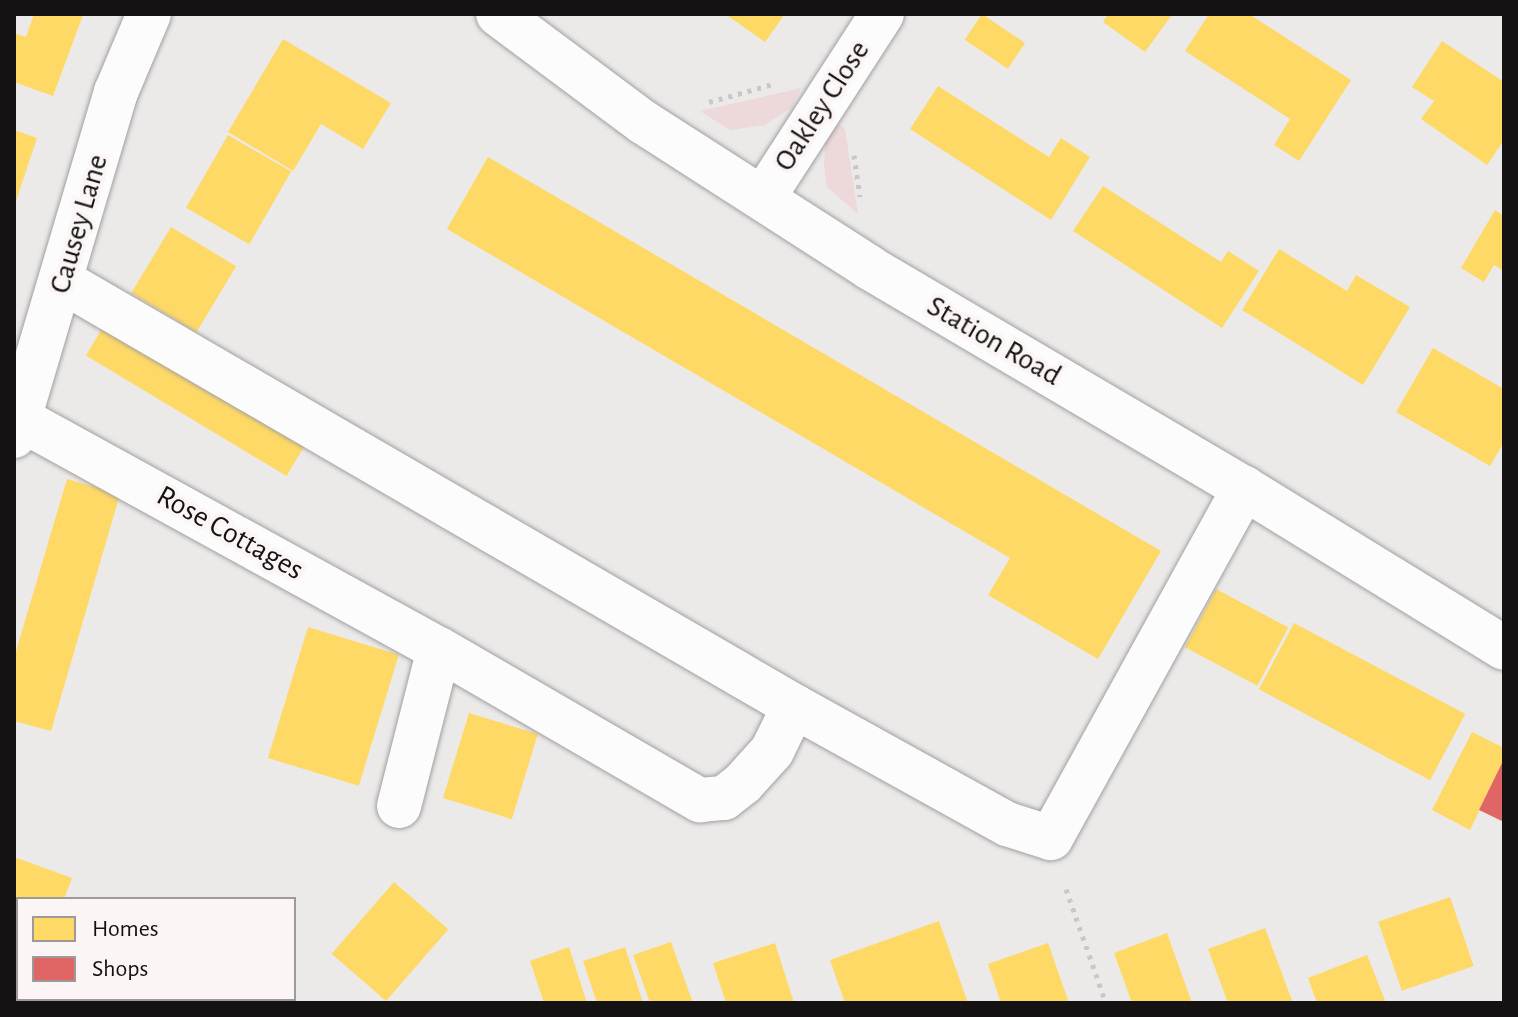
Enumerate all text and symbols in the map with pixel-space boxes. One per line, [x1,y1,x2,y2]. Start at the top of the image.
street label: Oakley Close [767,34,877,178]
street label: Causey Lane [42,150,116,298]
street label: Station Road [921,288,1067,394]
street label: Rose Cottages [150,478,310,588]
legend [16,897,296,1001]
text: Homes [92,917,159,941]
text: Shops [92,957,148,981]

